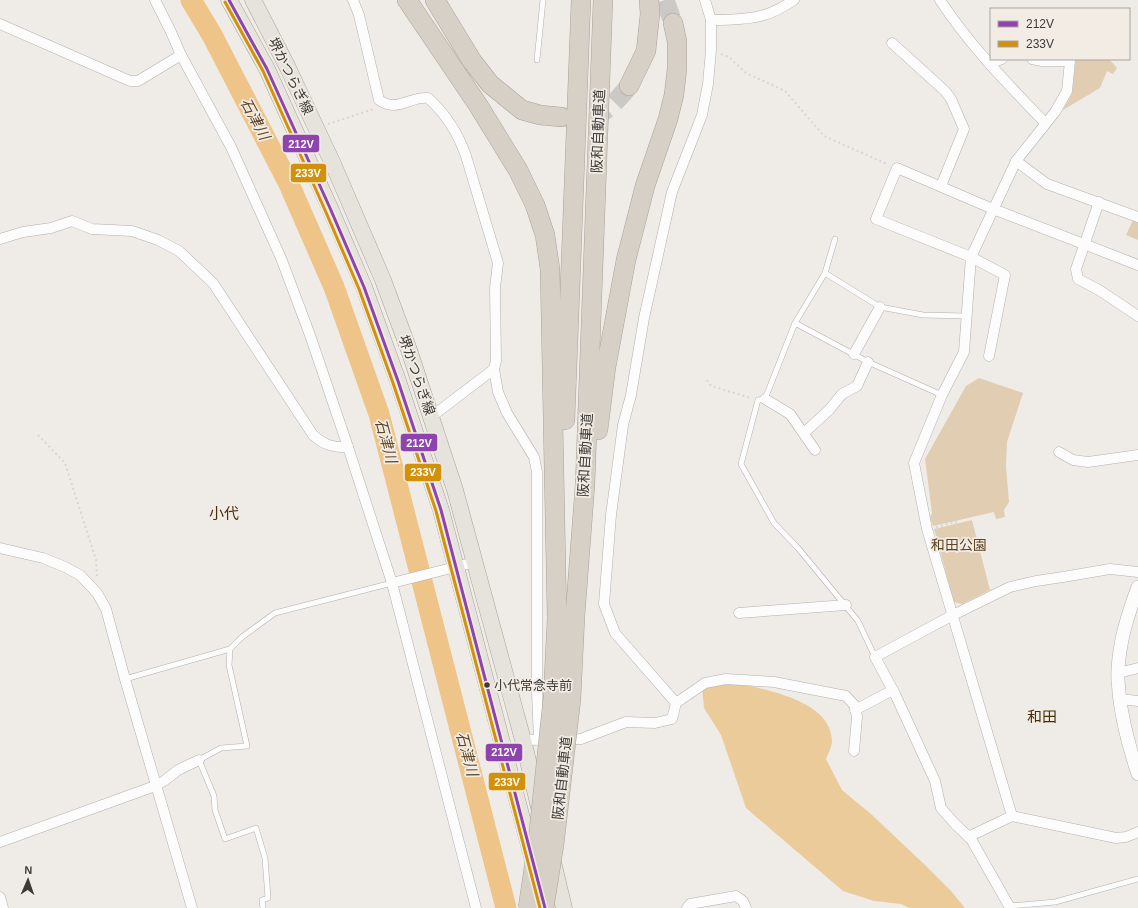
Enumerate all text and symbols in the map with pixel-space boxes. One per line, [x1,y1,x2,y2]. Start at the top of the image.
legend [990,8,1130,60]
text: 212V [1026,17,1054,31]
street label: 堺かつらぎ線 [265,35,317,117]
text: 233V [1026,37,1054,51]
street label: 阪和自動車道 [589,89,607,173]
water label: 石津川 [237,95,274,144]
line badge: 212V [282,134,320,153]
text: 212V [288,138,315,150]
line badge: 233V [290,163,327,183]
text: 233V [295,167,322,179]
street label: 堺かつらぎ線 [396,333,438,417]
street label: 阪和自動車道 [575,413,595,497]
water label: 石津川 [372,417,401,467]
line badge: 212V [400,433,438,452]
text: 212V [406,437,433,449]
line badge: 233V [404,463,442,482]
text: 233V [410,466,437,478]
district label: 小代 [209,505,239,522]
park label: 和田公園 [931,537,987,553]
place label: 小代常念寺前 [494,678,572,693]
marker: 小代常念寺前 [482,680,492,690]
district label: 和田 [1027,708,1057,725]
water label: 石津川 [453,730,482,780]
street label: 阪和自動車道 [550,735,574,821]
line badge: 212V [485,743,523,762]
text: 212V [491,746,518,758]
line badge: 233V [488,772,526,791]
text: 233V [494,776,521,788]
north arrow [8,860,48,900]
text: N [24,864,33,876]

